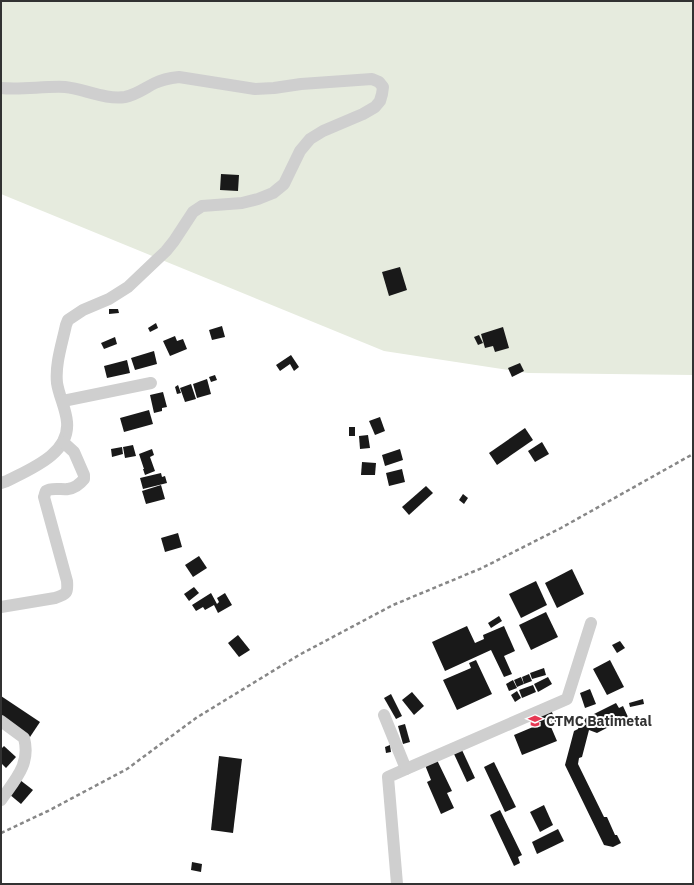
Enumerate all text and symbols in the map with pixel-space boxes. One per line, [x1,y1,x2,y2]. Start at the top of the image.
place label: CTMC Batimetal [546,712,652,730]
school or university icon: CTMC Batimetal [527,713,543,729]

